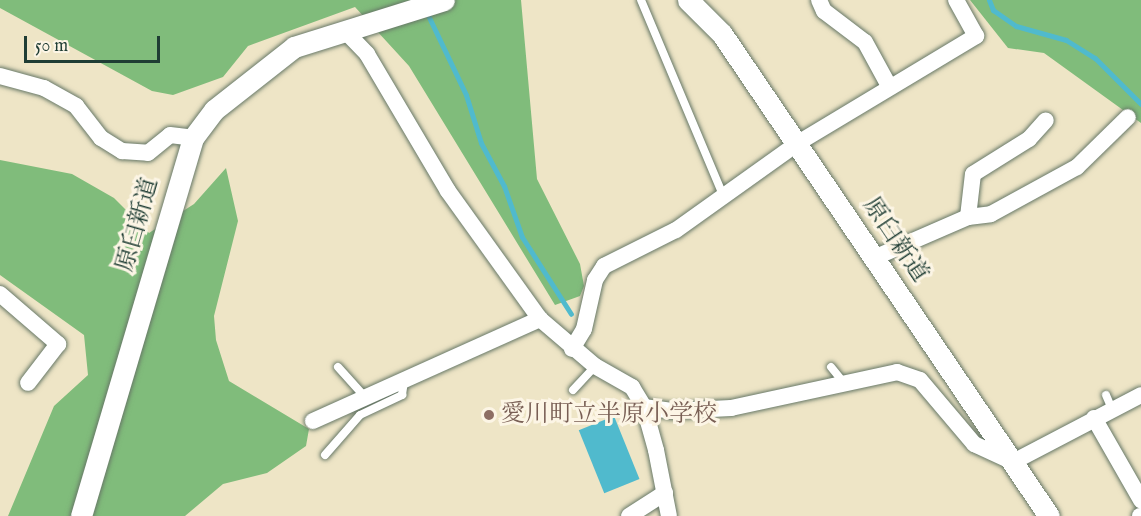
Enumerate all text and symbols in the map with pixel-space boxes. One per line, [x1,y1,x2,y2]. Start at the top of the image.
scale bar [27,24,164,62]
text: 50 m [35,35,68,58]
street label: 原臼新道 [111,175,165,275]
street label: 原臼新道 [856,192,934,288]
place label: 愛川町立半原小学校 [501,401,717,429]
marker: 愛川町立半原小学校 [482,408,496,422]

